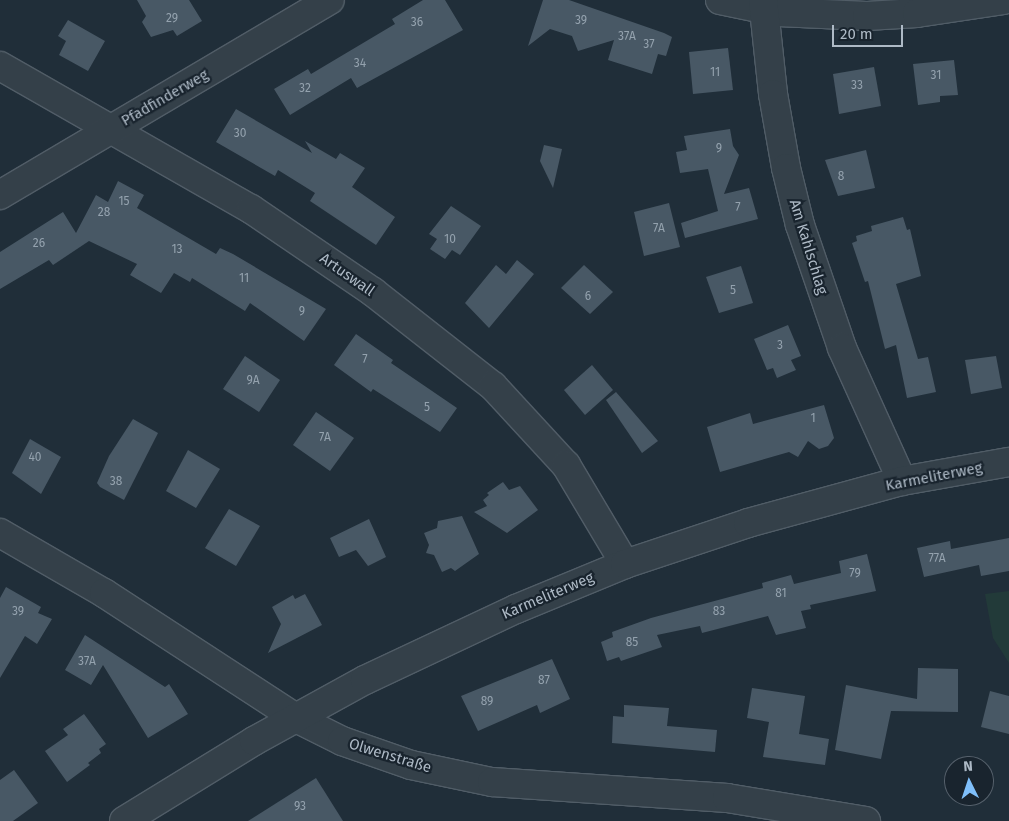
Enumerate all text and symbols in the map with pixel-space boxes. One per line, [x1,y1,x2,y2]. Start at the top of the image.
house number: 29 [166,12,178,26]
house number: 39 [575,14,587,28]
scale bar [834,15,905,47]
house number: 36 [411,16,423,30]
text: 20 m [840,25,873,43]
house number: 37A [618,30,636,44]
house number: 37 [643,38,655,52]
house number: 34 [354,57,366,71]
street label: Pfadfinderweg [118,66,212,130]
house number: 11 [710,66,720,80]
house number: 31 [931,69,941,83]
house number: 33 [851,79,863,93]
house number: 32 [299,82,311,96]
house number: 30 [234,127,246,141]
house number: 9 [716,142,722,156]
house number: 8 [838,170,844,184]
house number: 15 [118,195,130,209]
street label: Am Kahlschlag [785,197,831,297]
house number: 7 [735,201,741,215]
house number: 28 [98,206,110,220]
house number: 7A [653,222,665,236]
house number: 10 [444,233,456,247]
house number: 26 [33,237,45,251]
house number: 13 [171,243,183,257]
street label: Artuswall [316,250,378,300]
house number: 11 [239,272,249,286]
house number: 5 [730,284,736,298]
house number: 6 [585,290,591,304]
house number: 9 [299,305,305,319]
house number: 3 [777,339,783,353]
house number: 7 [362,353,368,367]
house number: 9A [246,374,260,388]
house number: 5 [424,401,430,415]
house number: 1 [810,412,816,426]
house number: 7A [319,431,331,445]
house number: 40 [28,451,42,465]
street label: Karmeliterweg [884,459,984,495]
house number: 38 [110,475,122,489]
house number: 77A [928,552,946,566]
house number: 79 [849,567,861,581]
street label: Karmeliterweg [499,569,597,623]
house number: 81 [775,587,787,601]
house number: 39 [12,605,24,619]
house number: 83 [713,605,725,619]
house number: 85 [626,636,638,650]
house number: 37A [78,655,96,669]
house number: 87 [538,674,550,688]
house number: 89 [481,695,493,709]
street label: Olwenstraße [347,735,433,777]
north arrow [944,756,994,806]
text: N [963,758,973,775]
house number: 93 [294,800,306,814]

